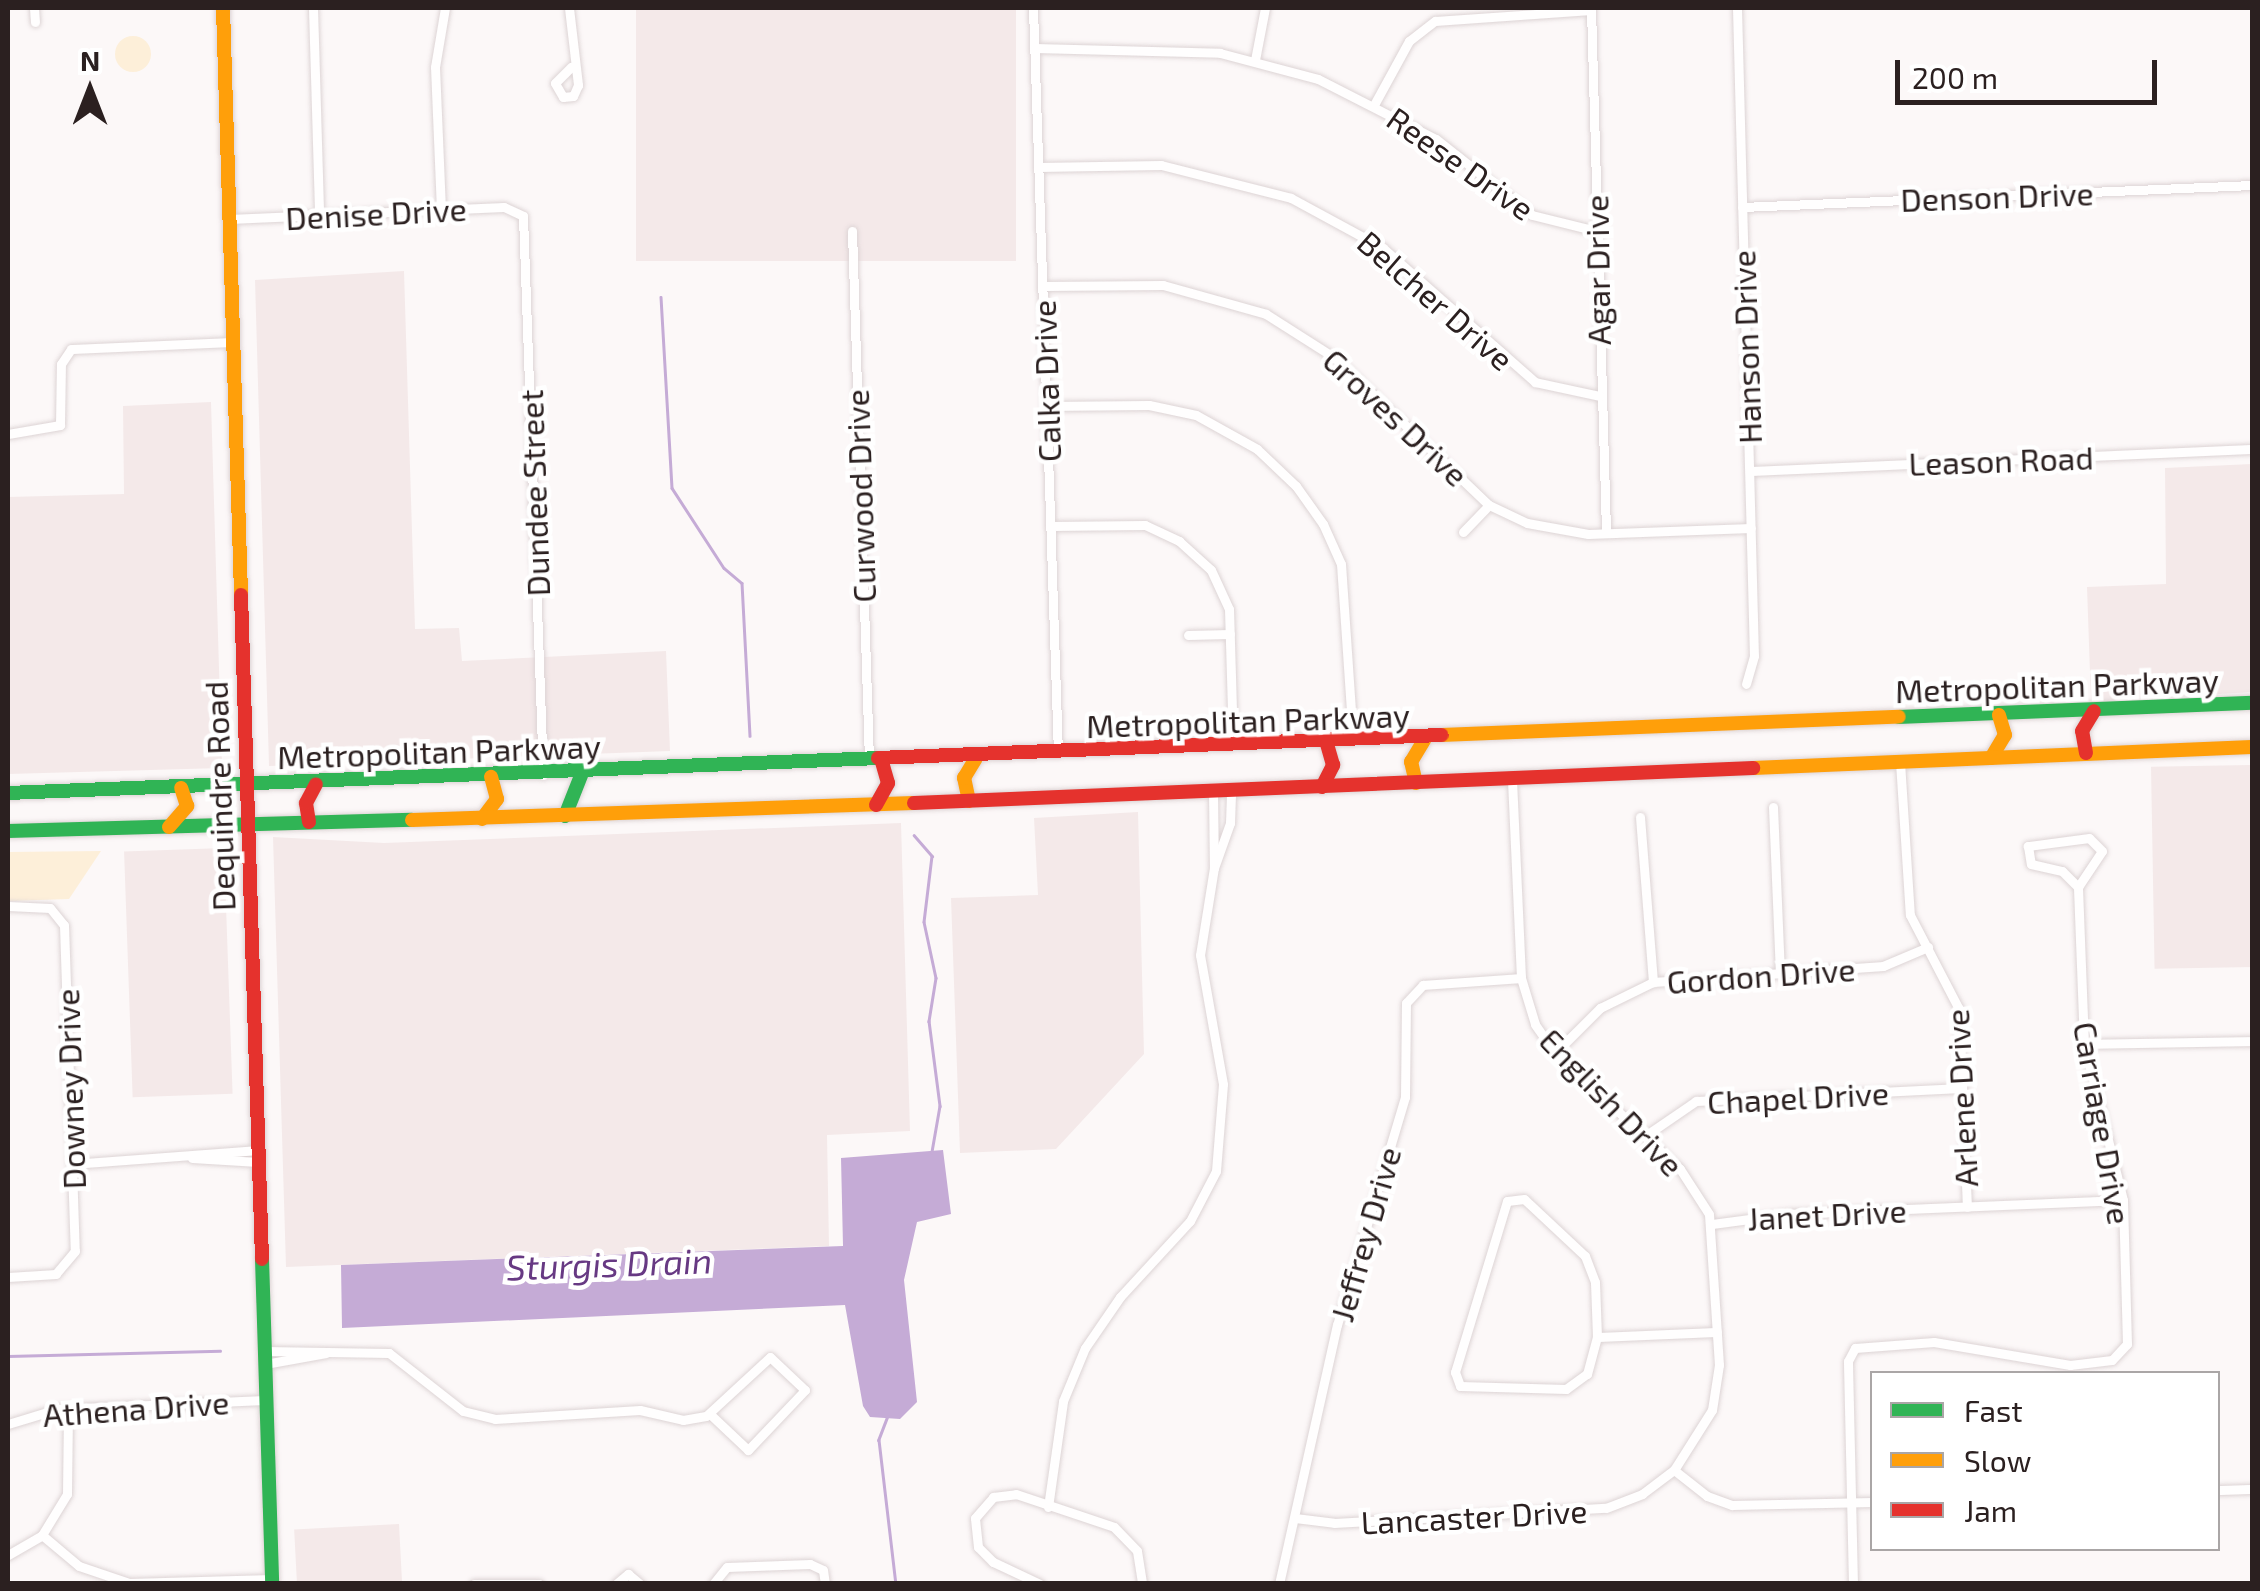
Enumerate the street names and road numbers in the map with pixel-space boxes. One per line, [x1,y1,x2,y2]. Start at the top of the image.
street label: Reese Drive [1380,98,1542,228]
street label: Denson Drive [1900,173,2094,219]
street label: Denise Drive [284,189,468,237]
street label: Agar Drive [1576,194,1618,346]
street label: Belcher Drive [1350,222,1522,378]
street label: Hanson Drive [1723,250,1769,444]
street label: Calka Drive [1024,299,1068,463]
street label: Groves Drive [1316,340,1476,494]
street label: Dundee Street [511,389,557,597]
street label: Curwood Drive [837,389,883,603]
street label: Leason Road [1908,438,2094,482]
street label: Metropolitan Parkway [1894,660,2220,710]
street label: Dequindre Road [196,680,242,912]
street label: Metropolitan Parkway [1085,695,1411,745]
street label: Metropolitan Parkway [276,726,602,776]
street label: Gordon Drive [1665,949,1857,1001]
street label: Downey Drive [47,988,93,1190]
street label: Arlene Drive [1937,1008,1985,1188]
street label: Carriage Drive [2066,1019,2140,1227]
street label: English Drive [1532,1020,1692,1184]
street label: Chapel Drive [1706,1073,1890,1121]
street label: Jeffrey Drive [1322,1142,1408,1326]
street label: Janet Drive [1746,1191,1908,1237]
street label: Athena Drive [41,1382,231,1434]
street label: Lancaster Drive [1359,1491,1589,1541]

